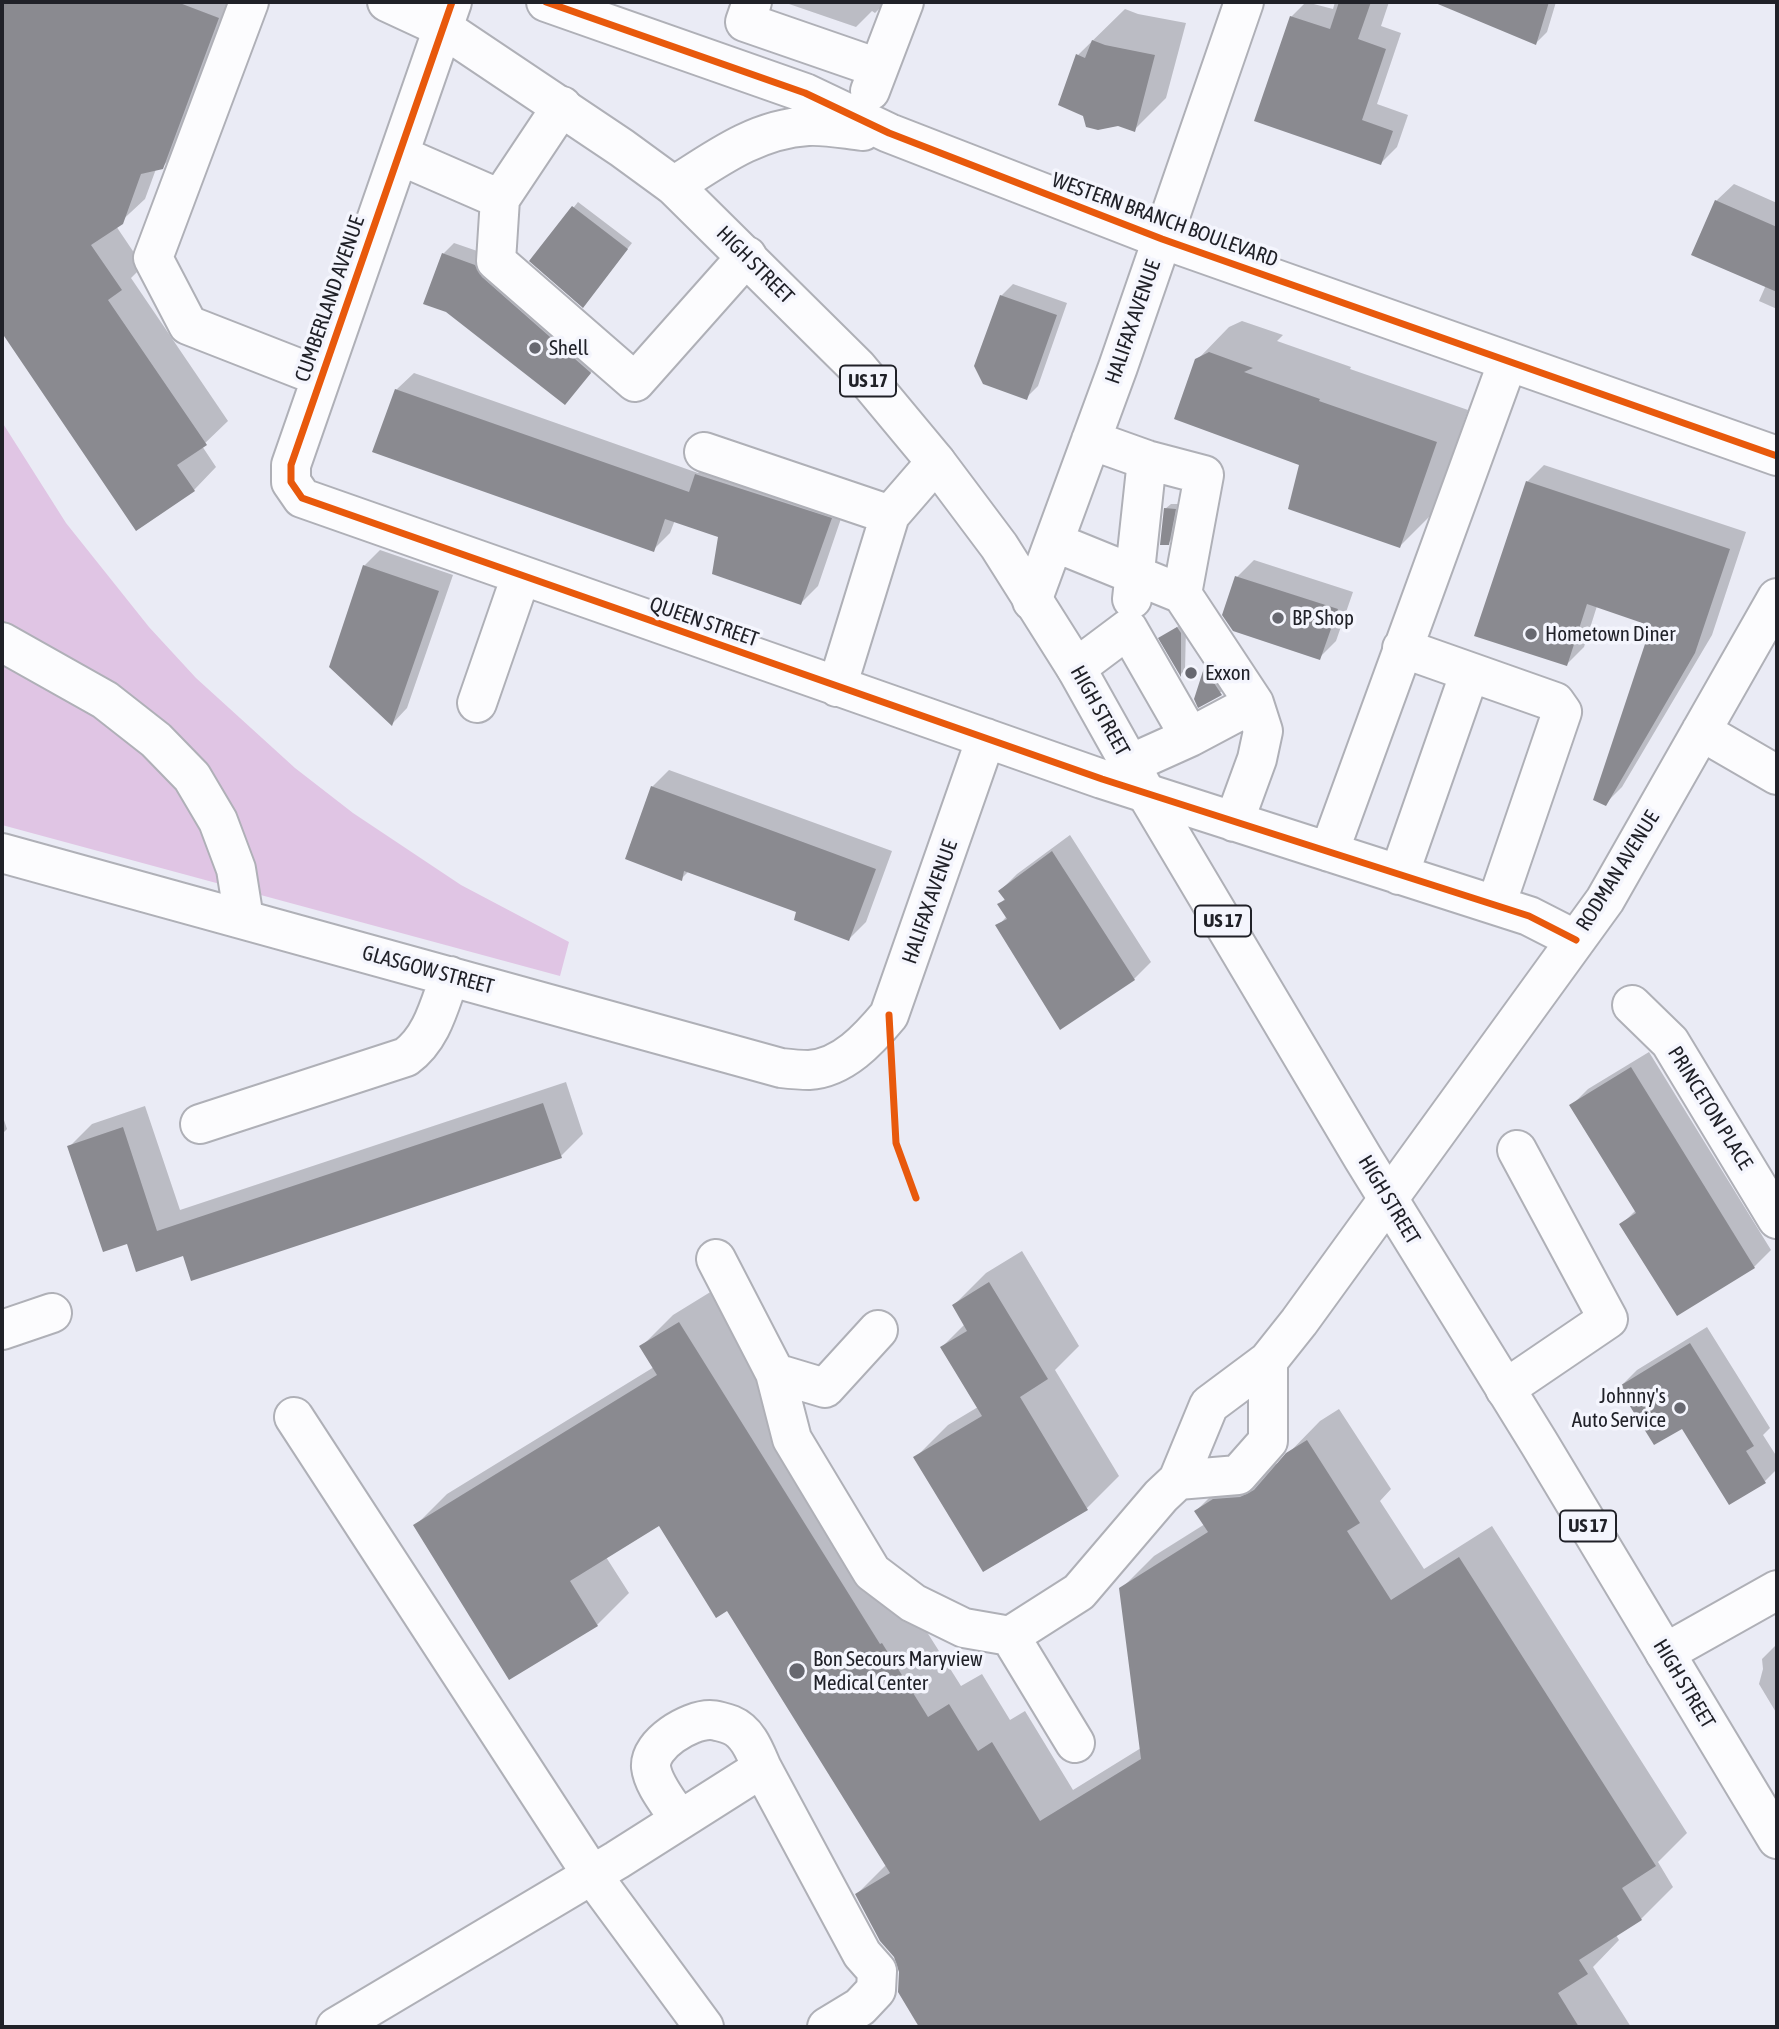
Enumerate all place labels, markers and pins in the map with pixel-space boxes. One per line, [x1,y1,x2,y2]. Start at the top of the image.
place label: Shell [549,335,589,361]
marker: Shell [527,340,543,356]
place label: BP Shop [1292,605,1354,631]
marker: BP Shop [1270,610,1286,626]
place label: Hometown Diner [1545,621,1675,647]
marker: Hometown Diner [1523,626,1539,642]
place label: Exxon [1205,660,1251,686]
marker: Exxon [1183,665,1199,681]
place label: Johnny's Auto Service [1572,1383,1666,1433]
marker: Johnny's Auto Service [1672,1400,1688,1416]
place label: Bon Secours Maryview Medical Center [813,1646,982,1696]
marker: Bon Secours Maryview Medical Center [787,1661,807,1681]

